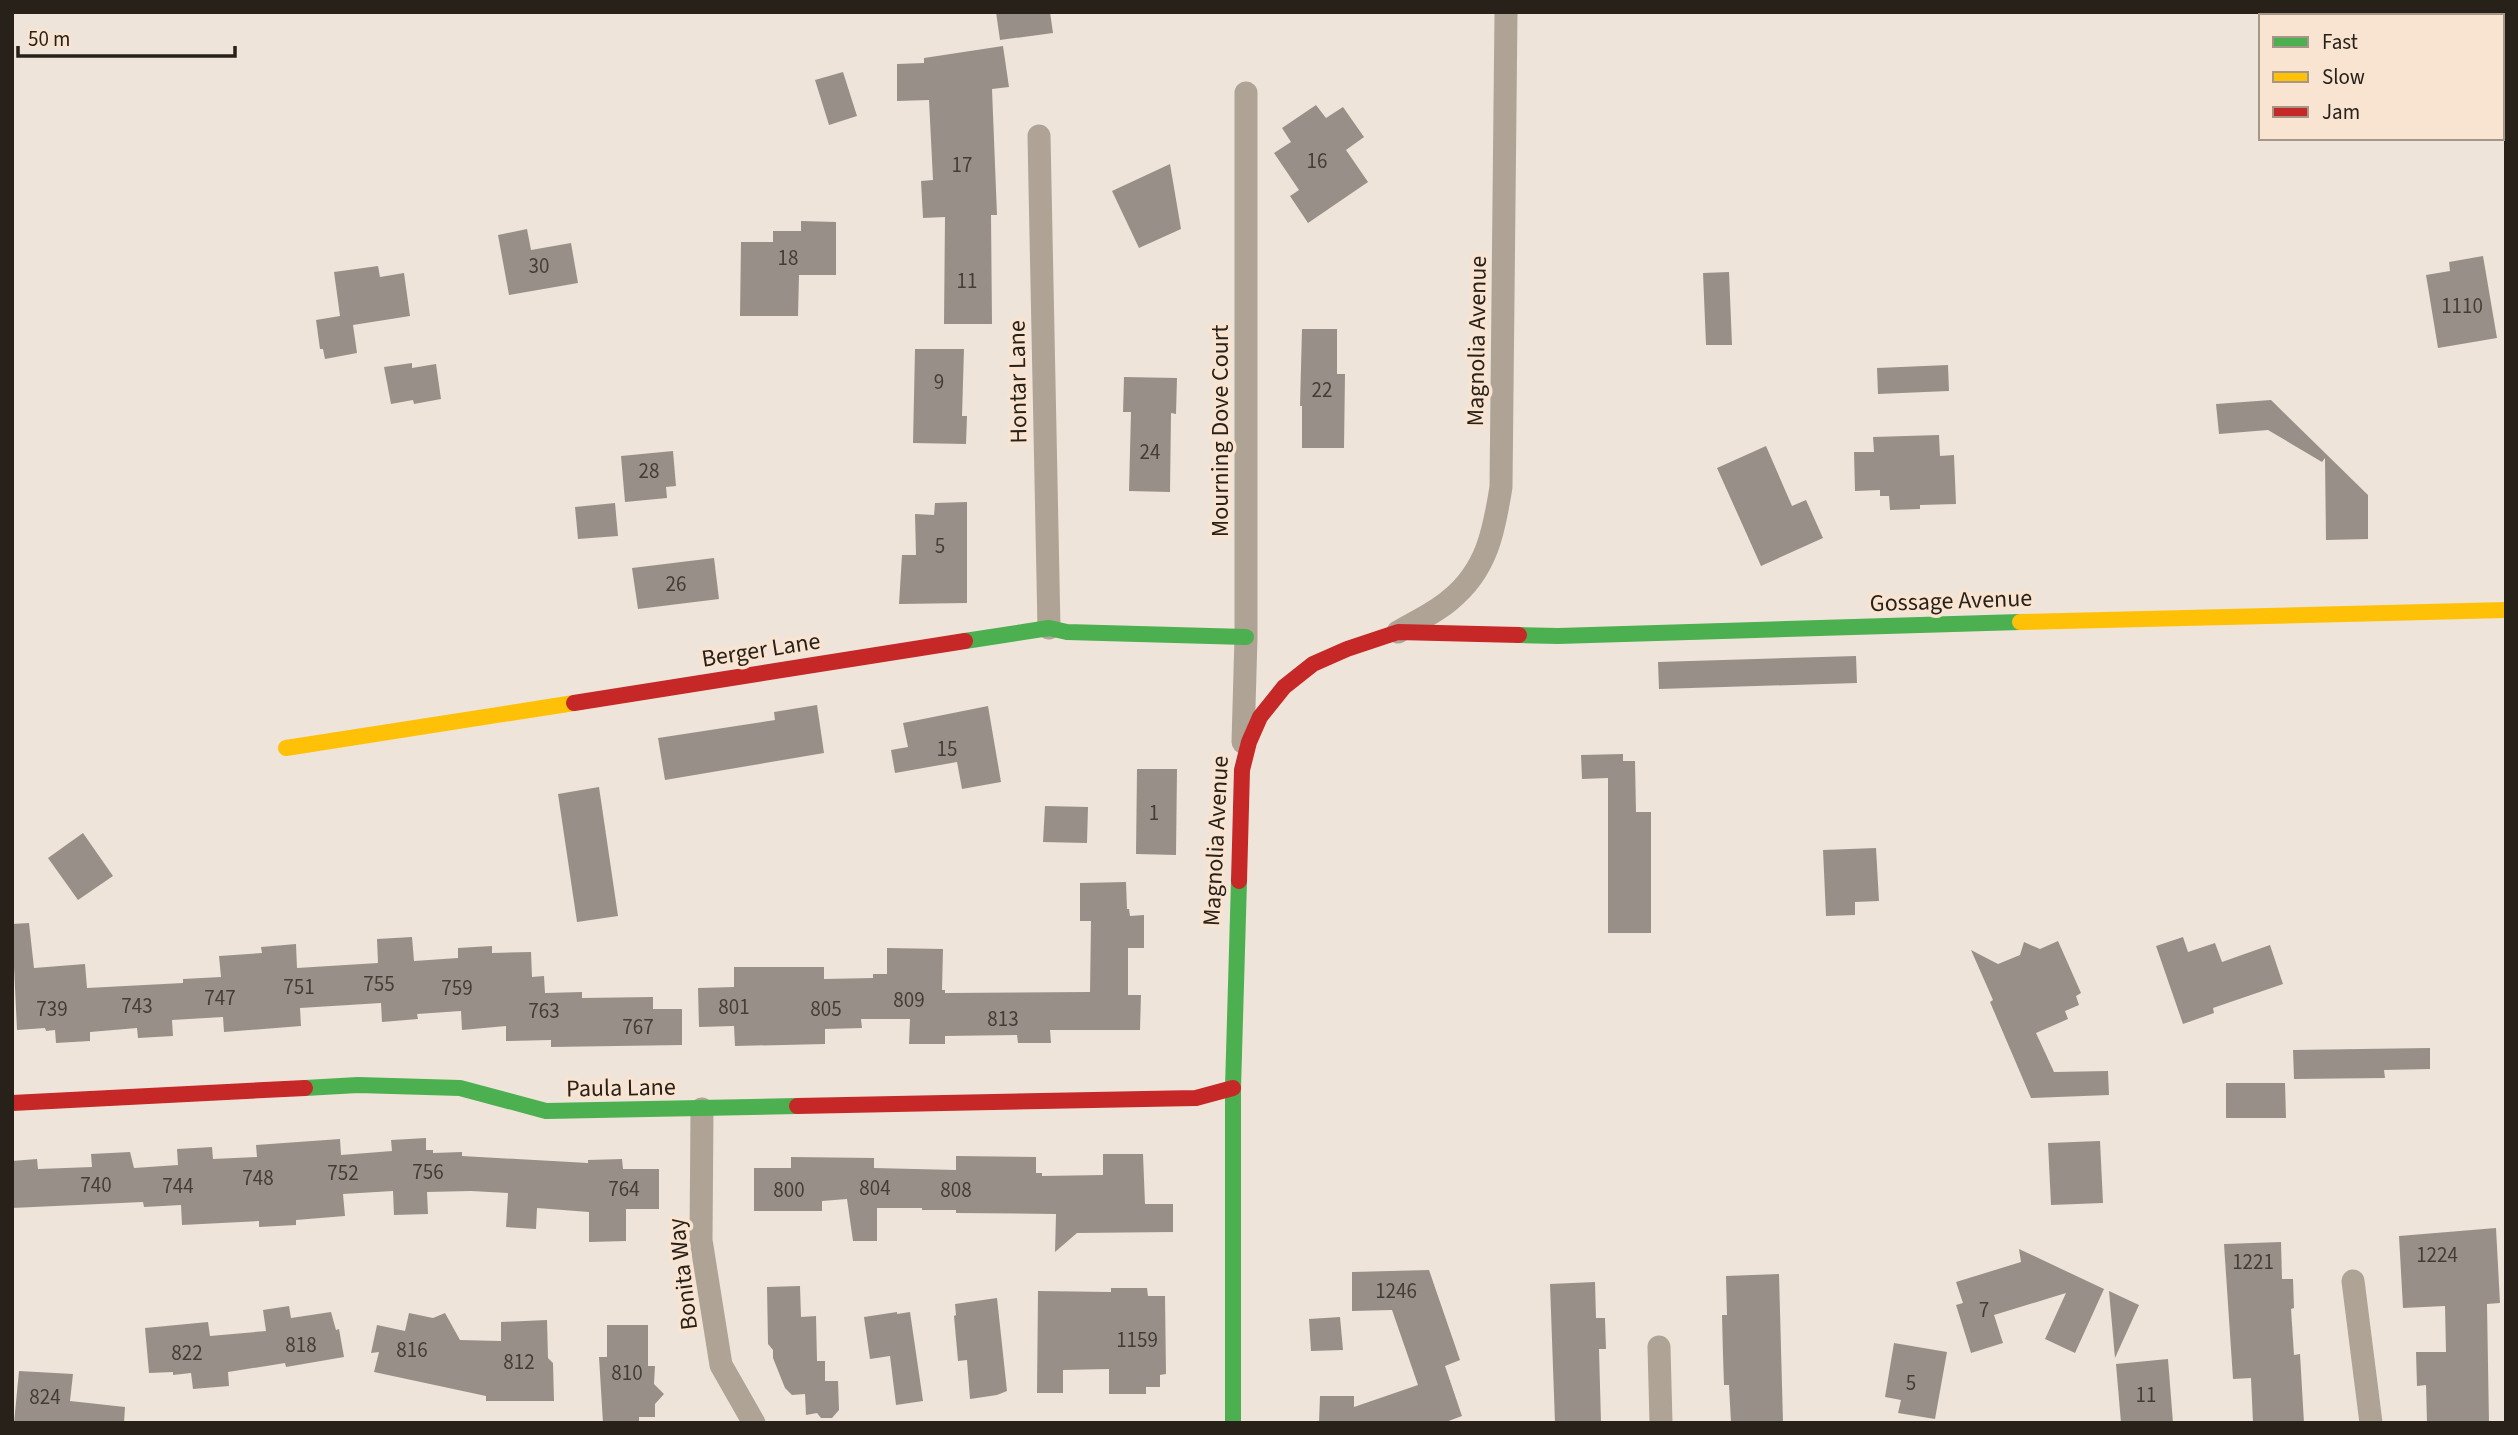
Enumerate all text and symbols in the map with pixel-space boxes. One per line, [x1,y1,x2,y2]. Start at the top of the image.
scale bar [18,14,234,58]
legend [2259,14,2504,140]
text: 50 m [28,24,70,54]
text: Fast [2322,27,2358,57]
text: Slow [2322,62,2365,92]
text: Jam [2322,97,2360,127]
house number: 16 [1307,146,1327,176]
house number: 17 [952,150,972,180]
house number: 18 [778,243,798,273]
house number: 30 [529,251,549,281]
street label: Magnolia Avenue [1458,255,1496,427]
house number: 11 [957,266,977,296]
house number: 1110 [2441,291,2483,321]
street label: Hontar Lane [999,320,1037,444]
street label: Mourning Dove Court [1203,325,1238,537]
house number: 9 [934,367,944,397]
house number: 22 [1312,375,1332,405]
house number: 24 [1140,437,1160,467]
house number: 28 [639,456,659,486]
house number: 5 [935,531,945,561]
house number: 26 [666,569,686,599]
street label: Gossage Avenue [1869,581,2033,621]
street label: Berger Lane [699,623,823,677]
house number: 15 [937,734,957,764]
street label: Magnolia Avenue [1194,755,1238,927]
house number: 1 [1149,798,1159,828]
house number: 755 [363,969,395,999]
house number: 751 [283,972,315,1002]
house number: 759 [441,973,473,1003]
house number: 747 [204,983,236,1013]
house number: 809 [893,985,925,1015]
house number: 743 [121,991,153,1021]
house number: 801 [718,992,750,1022]
house number: 739 [36,994,68,1024]
house number: 805 [810,994,842,1024]
house number: 763 [528,996,560,1026]
house number: 813 [987,1004,1019,1034]
house number: 767 [622,1012,654,1042]
street label: Paula Lane [566,1070,676,1106]
house number: 756 [412,1157,444,1187]
house number: 752 [327,1158,359,1188]
house number: 748 [242,1163,274,1193]
house number: 740 [80,1170,112,1200]
house number: 744 [162,1171,194,1201]
house number: 804 [859,1173,891,1203]
house number: 764 [608,1174,640,1204]
house number: 800 [773,1175,805,1205]
house number: 808 [940,1175,972,1205]
street label: Bonita Way [659,1216,707,1332]
house number: 1224 [2416,1240,2458,1270]
house number: 1221 [2232,1247,2274,1277]
house number: 1246 [1375,1276,1417,1306]
house number: 7 [1979,1295,1989,1325]
house number: 1159 [1116,1325,1158,1355]
house number: 818 [285,1330,317,1360]
house number: 816 [396,1335,428,1365]
house number: 822 [171,1338,203,1368]
house number: 812 [503,1347,535,1377]
house number: 810 [611,1358,643,1388]
house number: 5 [1906,1368,1916,1398]
house number: 11 [2136,1380,2156,1410]
house number: 824 [29,1382,61,1412]

